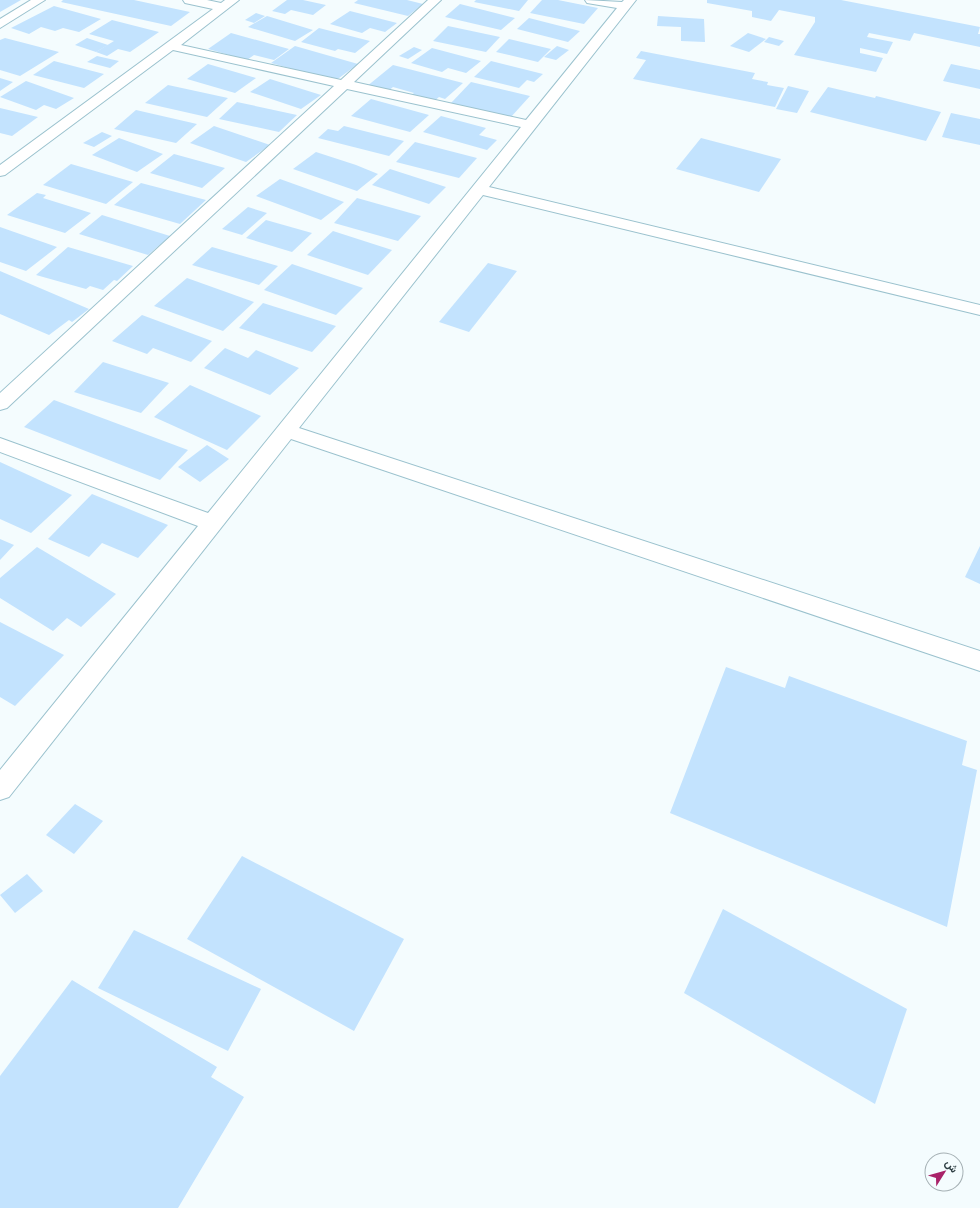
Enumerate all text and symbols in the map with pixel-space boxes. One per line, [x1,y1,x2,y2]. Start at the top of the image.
north arrow [924,1152,964,1192]
text: ش [942,1156,962,1175]

